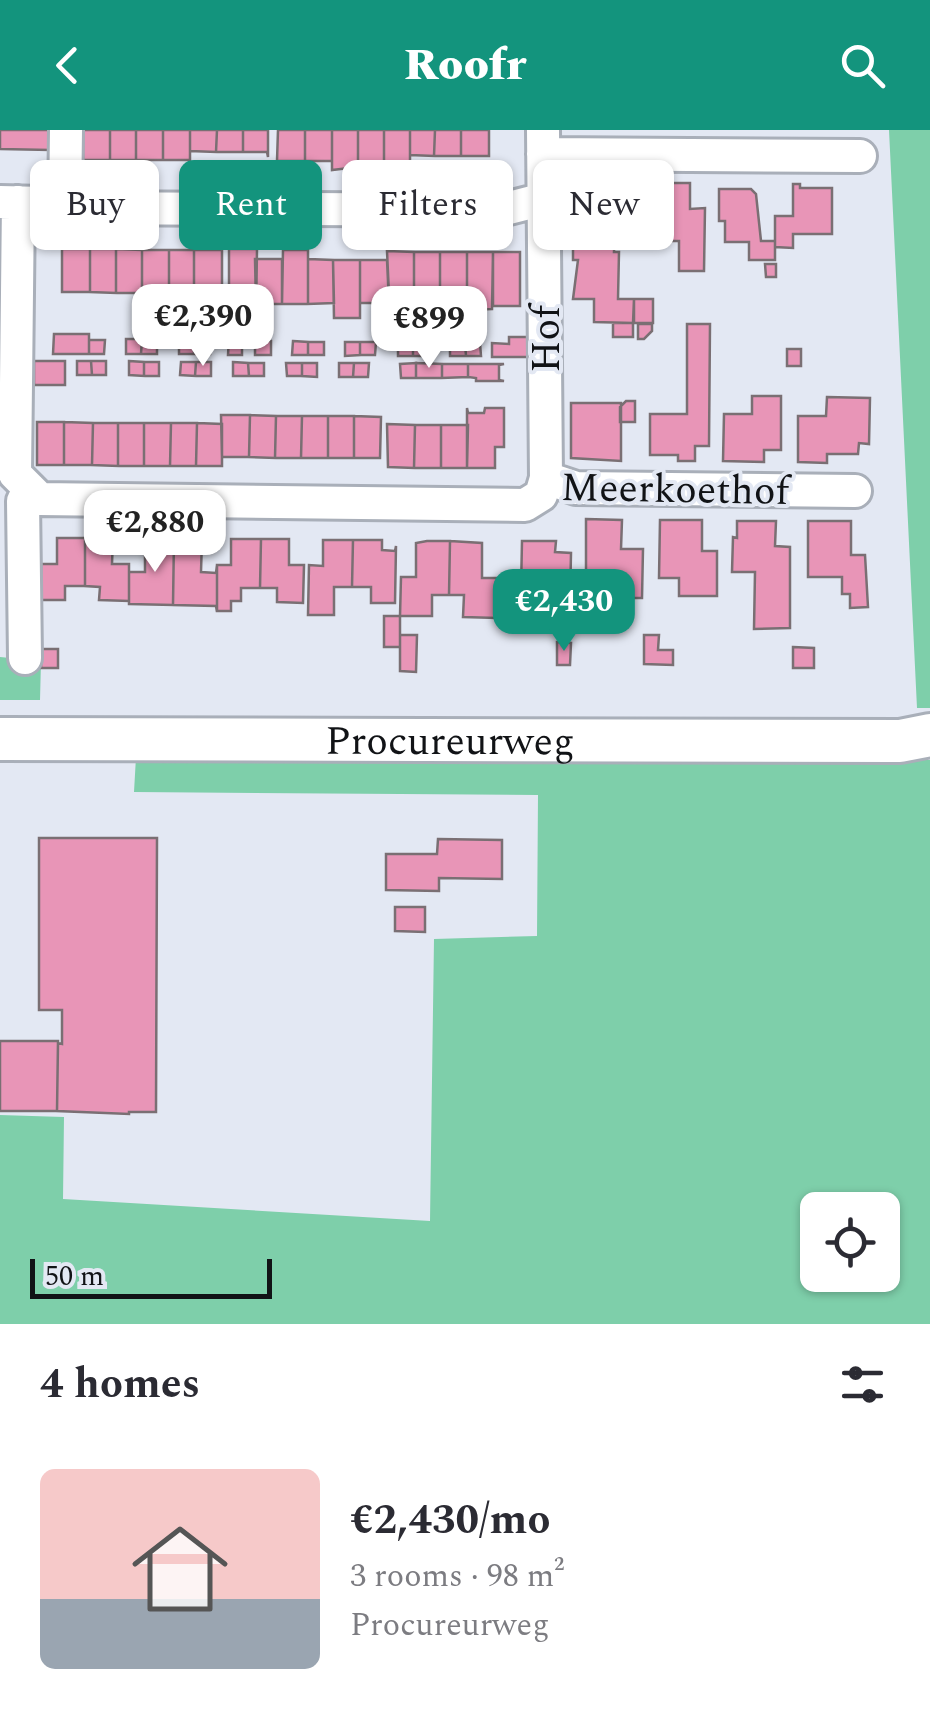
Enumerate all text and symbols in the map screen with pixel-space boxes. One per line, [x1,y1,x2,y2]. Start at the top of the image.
text: Roofr [404,31,526,100]
icon: back [40,38,95,93]
icon: search [835,38,890,93]
chip: Buy [30,160,159,250]
chip: Rent [179,160,322,250]
chip: Filters [342,160,513,250]
chip: New [533,160,674,250]
pin: €2,390 [122,284,284,369]
pin: €899 [370,286,488,371]
text: €2,390 [154,292,252,341]
text: €899 [393,294,465,343]
street label: Hof [517,302,578,373]
street label: Meerkoethof [560,458,793,523]
pin: €2,880 [74,490,236,575]
text: €2,880 [106,498,204,547]
pin: €2,430 [483,569,645,654]
text: €2,430 [515,577,613,626]
street label: Procureurweg [325,712,575,773]
map controls [800,1192,900,1292]
button: locate [800,1192,900,1292]
scale bar [30,1254,272,1298]
text: 50 m [45,1255,104,1298]
text: 4 homes [40,1353,200,1416]
icon: filters [835,1357,890,1412]
text: €2,430/mo [350,1489,550,1552]
icon: home [120,1509,240,1629]
text: 3 rooms · 98 m² [350,1552,564,1601]
text: Procureurweg [350,1601,549,1650]

